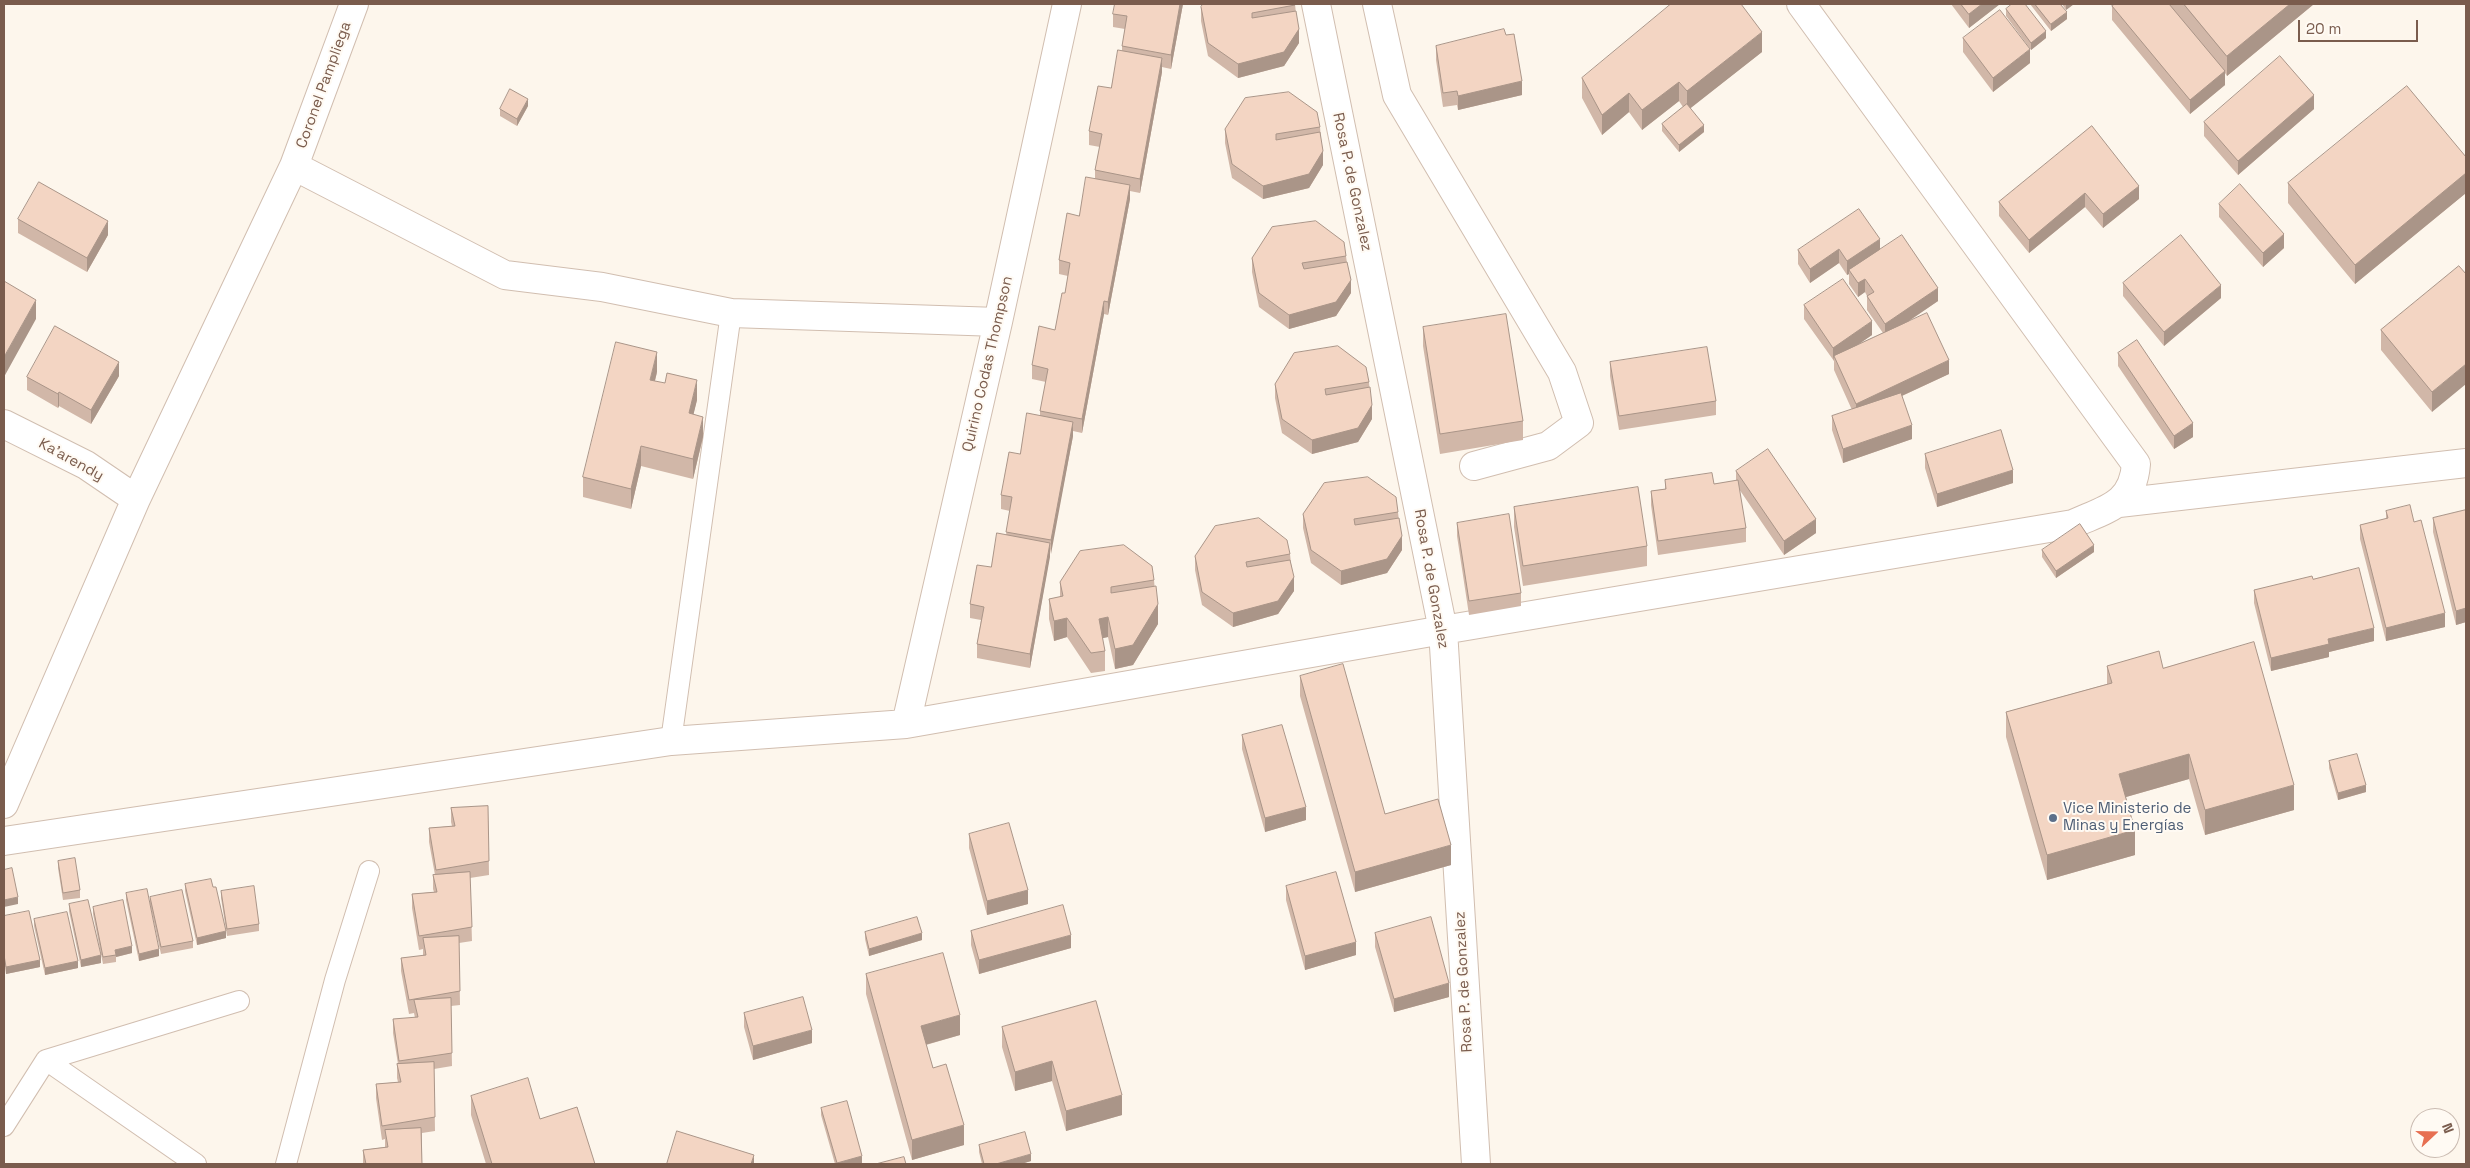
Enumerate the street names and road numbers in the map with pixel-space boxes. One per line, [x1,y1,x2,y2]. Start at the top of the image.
street label: Coronel Pampliega [293,19,355,151]
street label: Rosa P. de Gonzalez [1329,111,1375,253]
street label: Quirino Codas Thompson [959,274,1017,454]
street label: Ka'arendy [35,435,107,485]
street label: Rosa P. de Gonzalez [1410,508,1452,650]
street label: Rosa P. de Gonzalez [1451,911,1477,1053]

